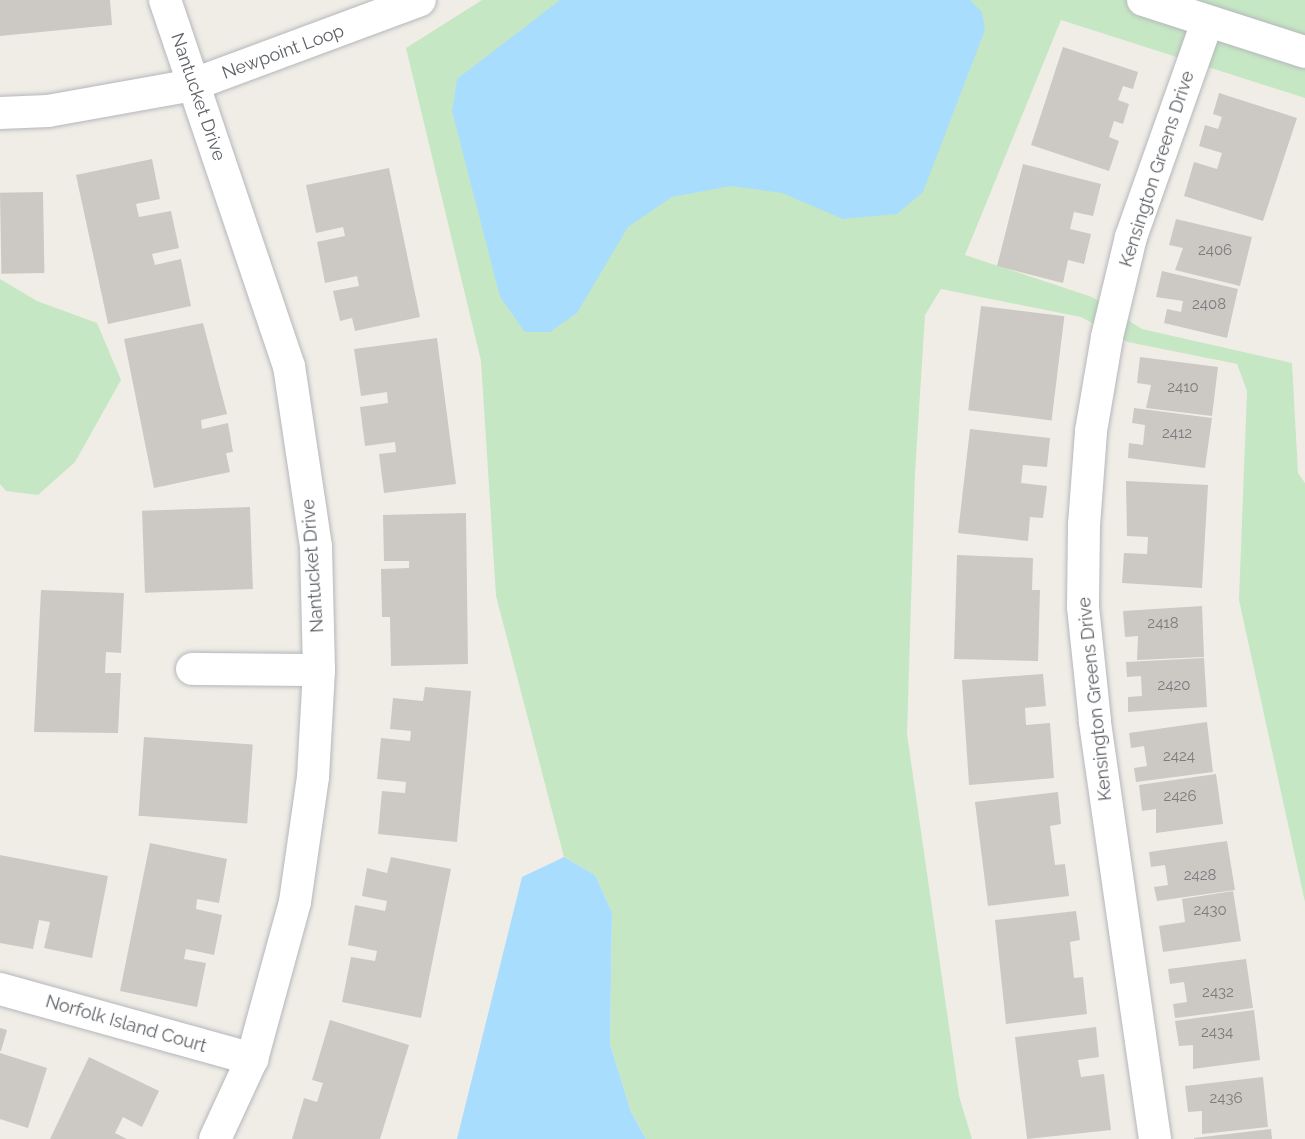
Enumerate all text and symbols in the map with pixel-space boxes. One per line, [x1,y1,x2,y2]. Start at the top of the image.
street label: Newpoint Loop [219,20,347,84]
street label: Nantucket Drive [166,30,230,164]
street label: Kensington Greens Drive [1115,68,1199,270]
house number: 2406 [1198,242,1232,260]
house number: 2408 [1192,296,1226,314]
house number: 2410 [1167,379,1199,397]
house number: 2412 [1162,425,1192,443]
street label: Nantucket Drive [298,499,328,633]
street label: Kensington Greens Drive [1074,596,1116,802]
house number: 2418 [1147,615,1179,633]
house number: 2420 [1158,677,1190,695]
house number: 2424 [1163,748,1195,766]
house number: 2426 [1164,788,1196,806]
house number: 2428 [1184,867,1216,885]
house number: 2430 [1193,902,1227,920]
house number: 2432 [1202,984,1234,1002]
street label: Norfolk Island Court [43,991,209,1057]
house number: 2434 [1201,1024,1233,1042]
house number: 2436 [1209,1090,1243,1108]

